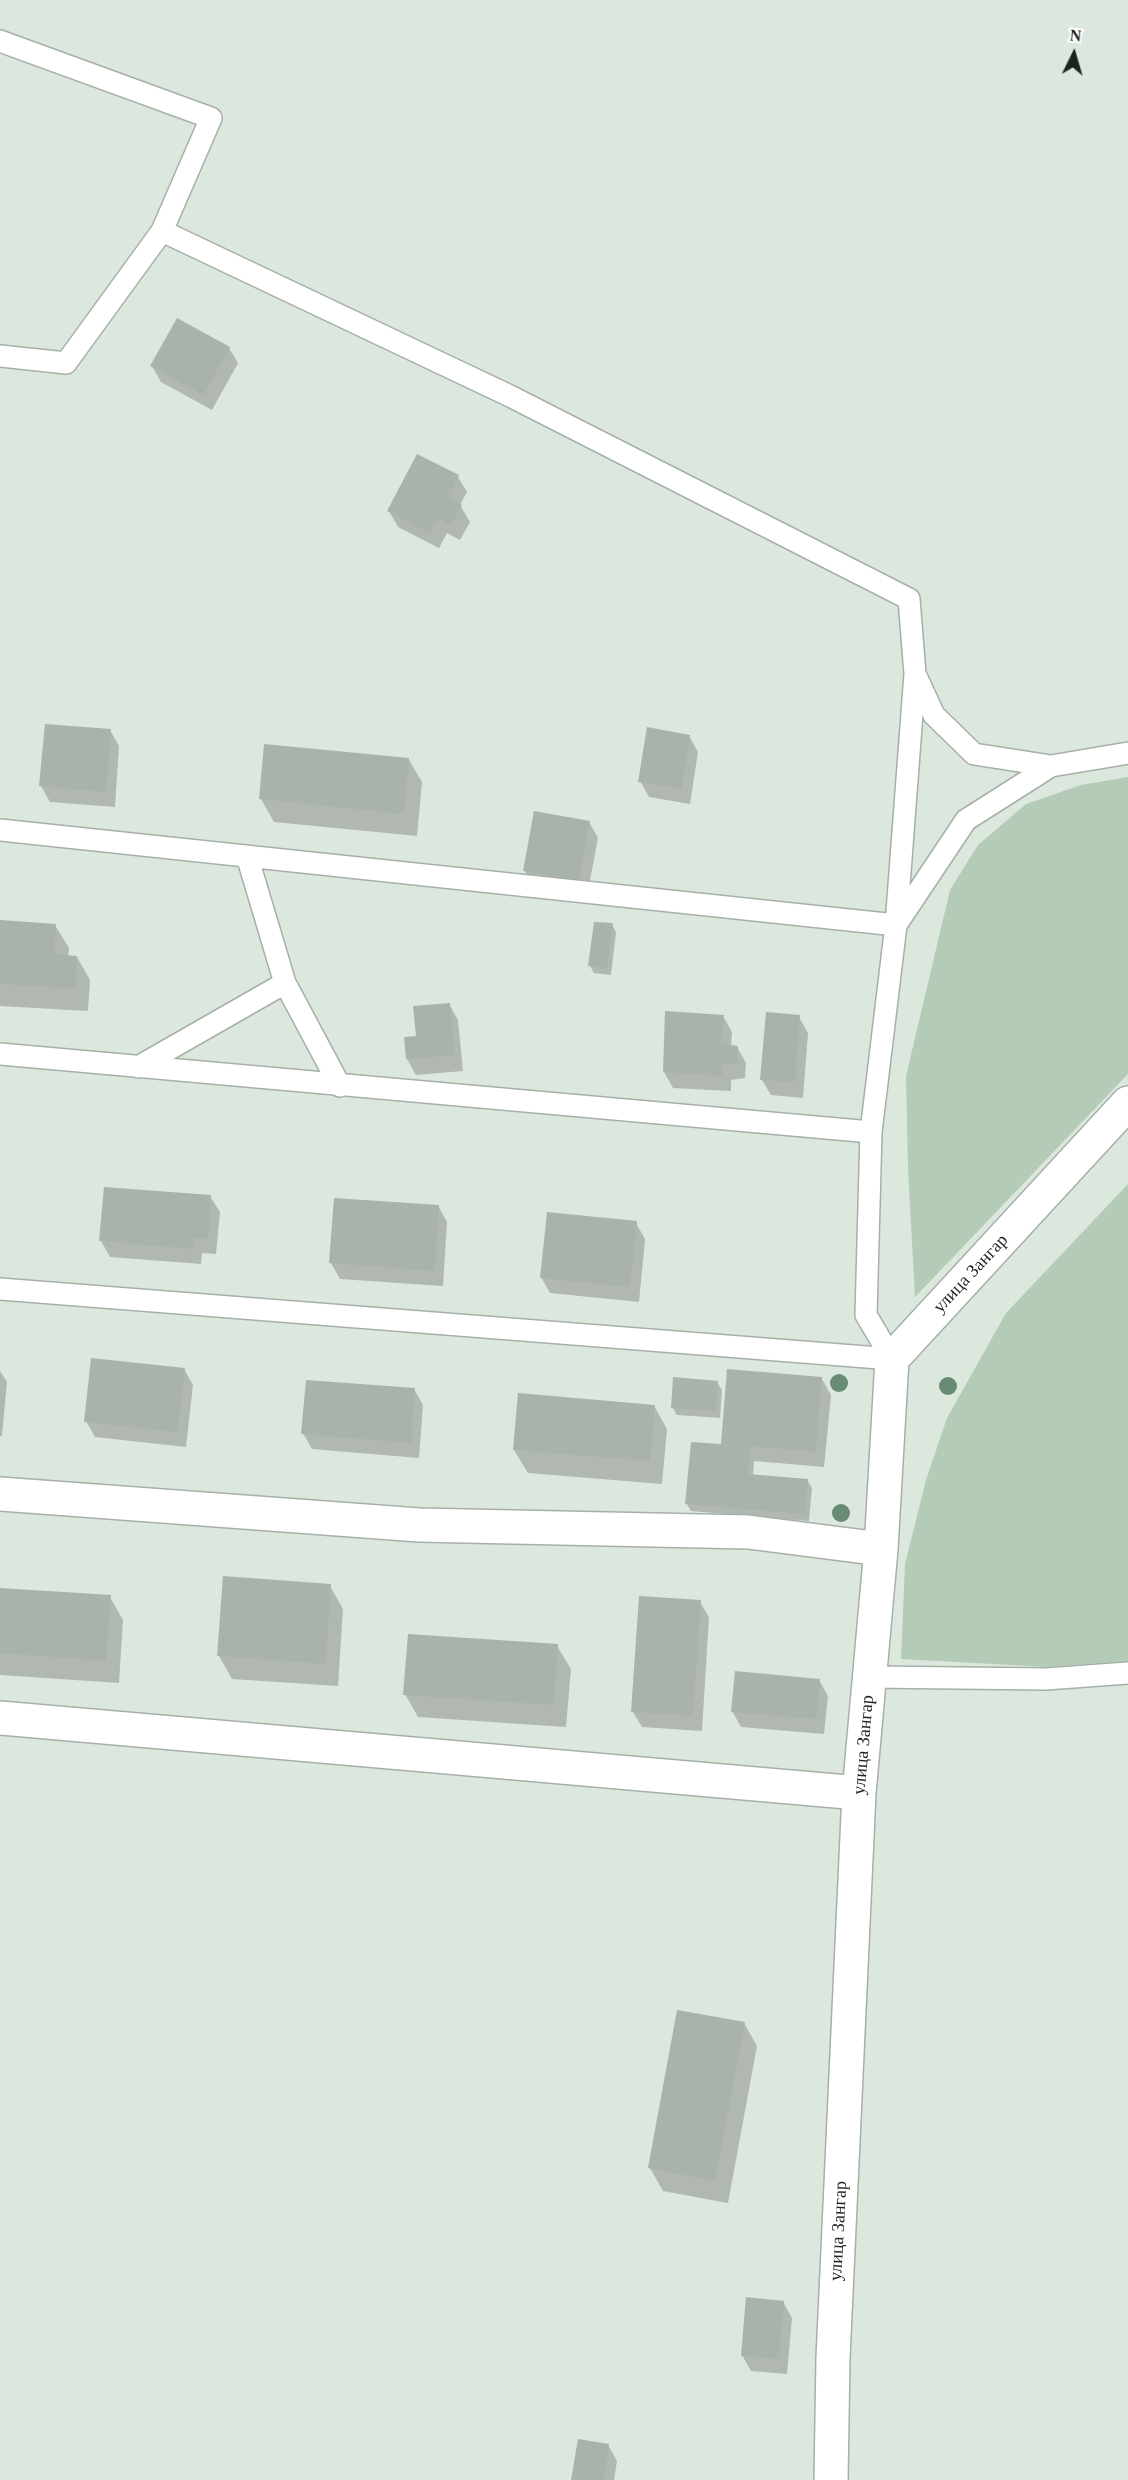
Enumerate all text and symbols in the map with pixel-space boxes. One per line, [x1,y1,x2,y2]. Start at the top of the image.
north arrow [1044,24,1104,84]
text: N [1069,27,1082,45]
street label: улица Зангар [929,1230,1013,1318]
street label: улица Зангар [849,1694,879,1796]
street label: улица Зангар [826,2181,852,2281]

